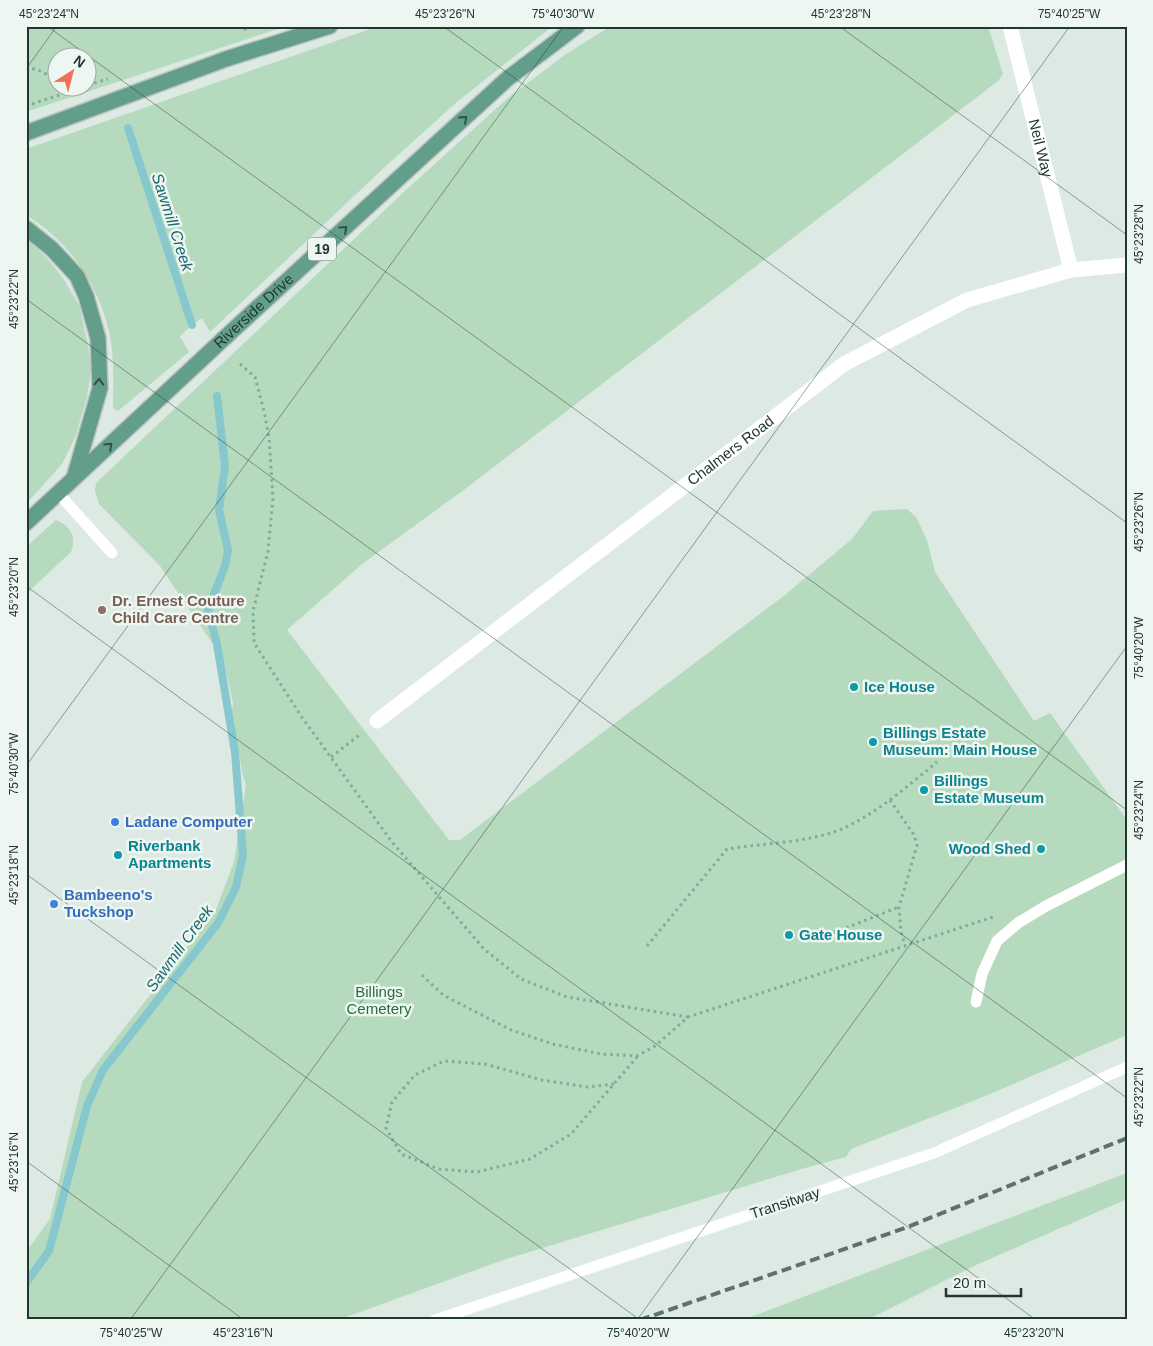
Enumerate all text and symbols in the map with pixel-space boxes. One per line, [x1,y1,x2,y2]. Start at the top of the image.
text: 45°23'24"N [19,7,79,21]
text: 45°23'26"N [415,7,475,21]
text: 75°40'30"W [532,7,595,21]
text: 45°23'28"N [811,7,871,21]
text: 75°40'25"W [1038,7,1101,21]
north arrow [48,48,98,98]
text: N [71,52,88,71]
one-way arrow [458,116,467,125]
street label: Neil Way [1026,117,1057,180]
water label: Sawmill Creek [149,171,197,274]
text: 45°23'28"N [1132,204,1146,264]
one-way arrow [338,226,347,235]
road number: 19 [308,238,336,260]
text: 45°23'22"N [7,269,21,329]
street label: Riverside Drive [210,270,297,352]
one-way arrow [94,378,104,386]
street label: Chalmers Road [684,412,777,489]
one-way arrow [103,443,112,452]
text: 45°23'26"N [1132,492,1146,552]
text: 45°23'20"N [7,557,21,617]
place label: Dr. Ernest Couture Child Care Centre [112,592,245,626]
marker: Dr. Ernest Couture Child Care Centre [96,604,108,616]
text: 75°40'20"W [1132,616,1146,679]
place label: Ice House [864,678,935,695]
marker: Ice House [848,681,860,693]
place label: Billings Estate Museum: Main House [883,724,1037,758]
text: 75°40'30"W [7,732,21,795]
marker: Billings Estate Museum: Main House [867,736,879,748]
place label: Billings Estate Museum [934,772,1044,806]
text: 45°23'24"N [1132,780,1146,840]
marker: Billings Estate Museum [918,784,930,796]
place label: Ladane Computer [125,813,253,830]
marker: Ladane Computer [109,816,121,828]
place label: Riverbank Apartments [128,837,211,871]
place label: Wood Shed [949,840,1031,857]
marker: Wood Shed [1035,843,1047,855]
text: 45°23'18"N [7,845,21,905]
marker: Riverbank Apartments [112,849,124,861]
place label: Bambeeno's Tuckshop [64,886,153,920]
marker: Bambeeno's Tuckshop [48,898,60,910]
water label: Sawmill Creek [142,901,217,995]
place label: Gate House [799,926,882,943]
marker: Gate House [783,929,795,941]
park label: Billings Cemetery [346,983,412,1017]
text: 45°23'22"N [1132,1067,1146,1127]
text: 45°23'16"N [7,1132,21,1192]
street label: Transitway [748,1183,822,1222]
scale bar [946,1266,1020,1298]
text: 20 m [953,1274,986,1291]
text: 75°40'25"W [100,1326,163,1340]
text: 45°23'16"N [213,1326,273,1340]
text: 75°40'20"W [607,1326,670,1340]
text: 45°23'20"N [1004,1326,1064,1340]

